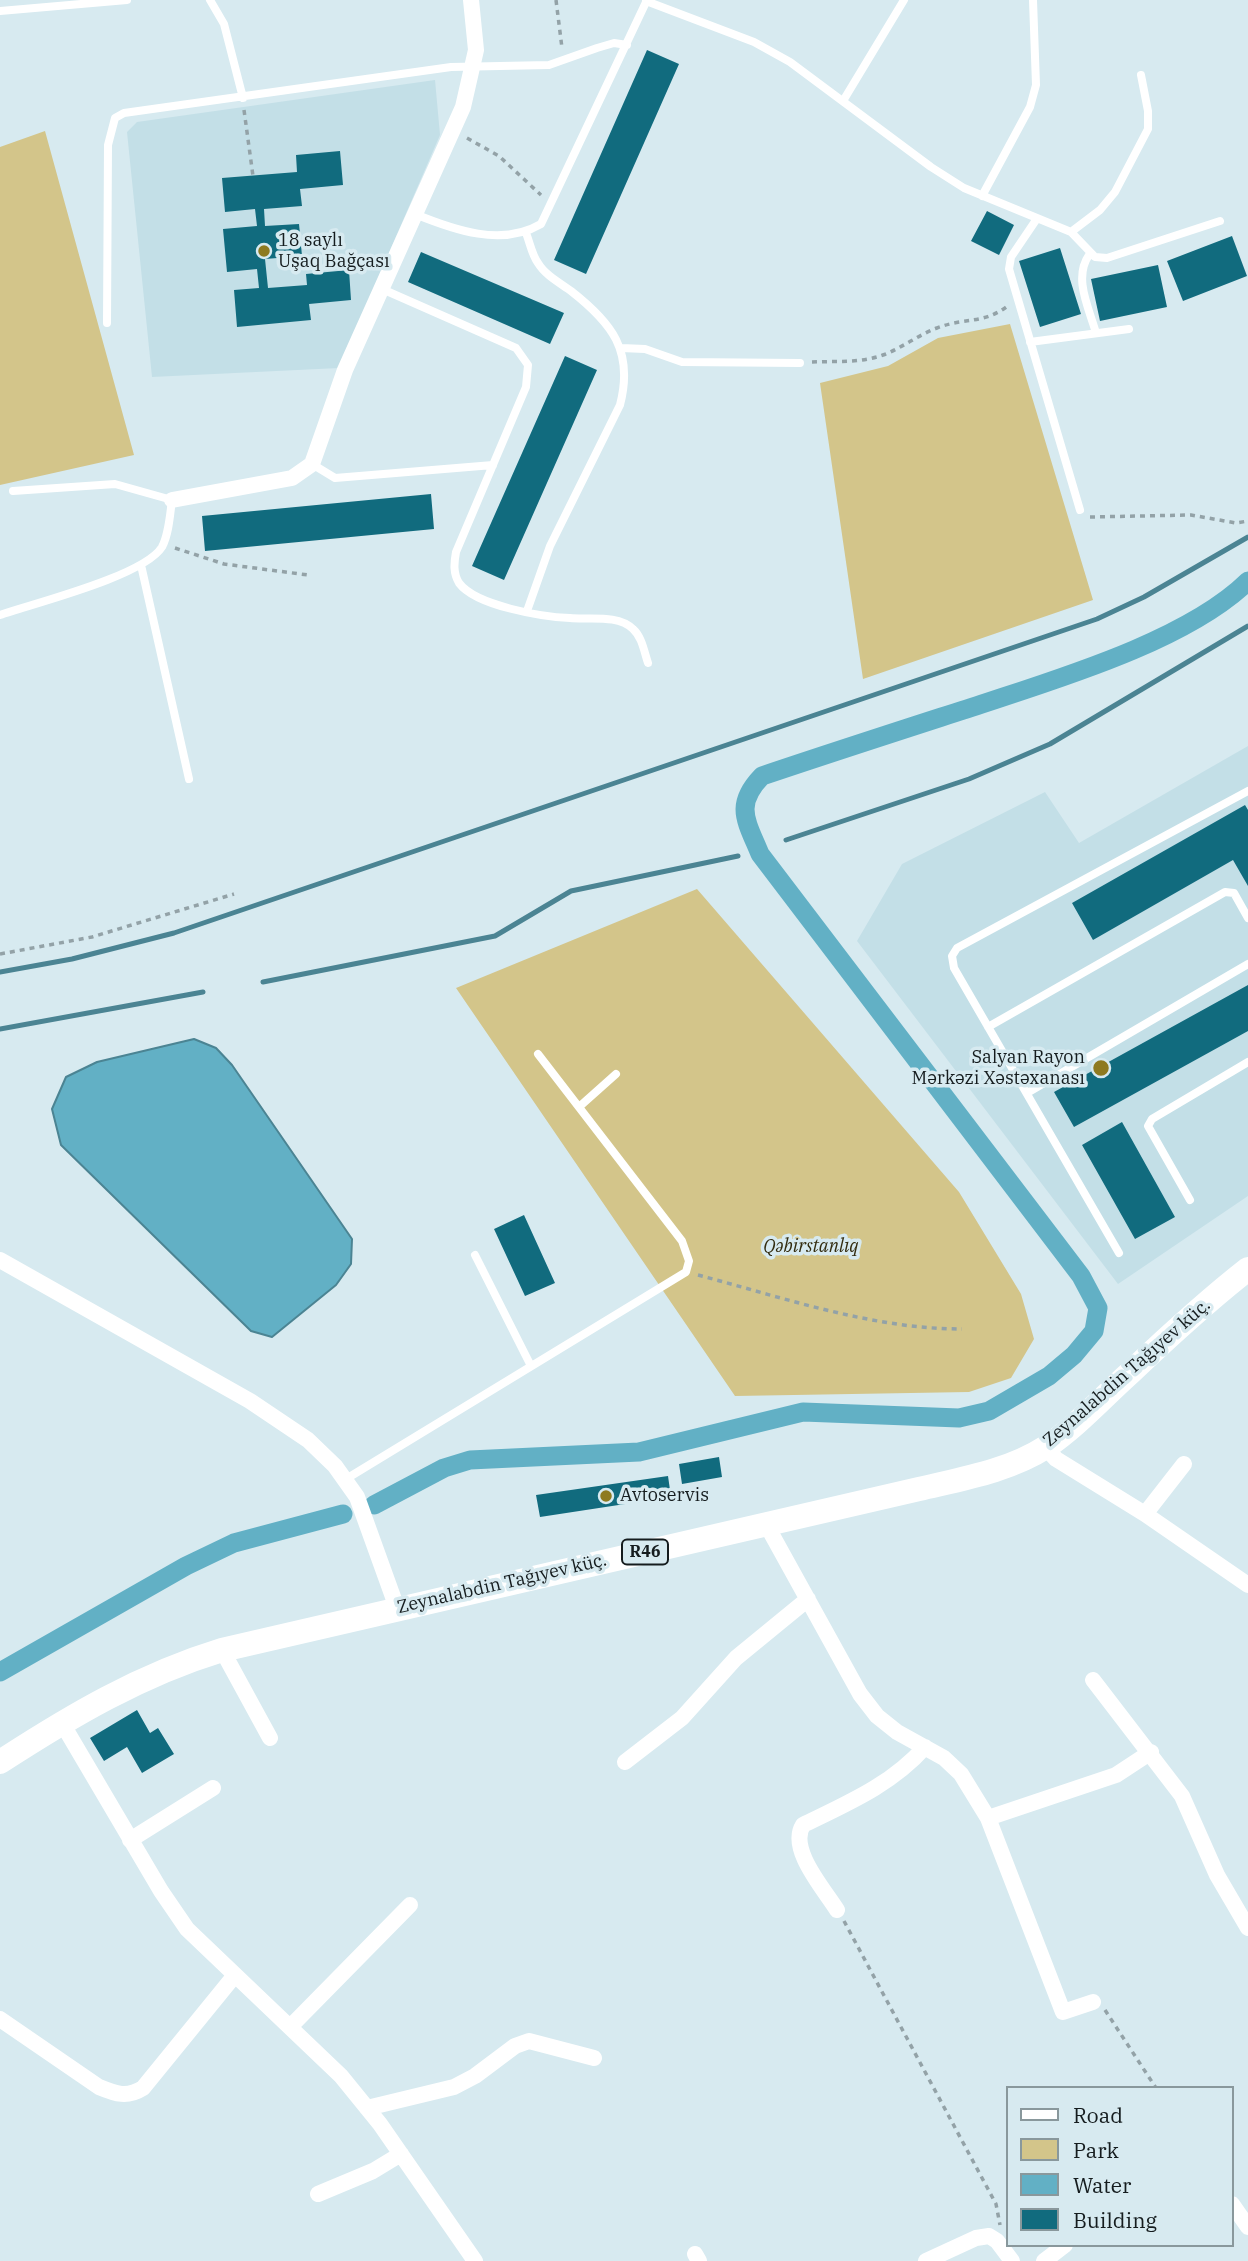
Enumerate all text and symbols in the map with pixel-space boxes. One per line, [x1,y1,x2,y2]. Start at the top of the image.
place label: 18 saylı Uşaq Bağçası [278,230,390,272]
marker: 18 saylı Uşaq Bağçası [256,243,272,259]
place label: Salyan Rayon Mərkəzi Xəstəxanası [911,1047,1085,1090]
marker: Salyan Rayon Mərkəzi Xəstəxanası [1091,1058,1111,1078]
park label: Qəbirstanlıq [763,1236,859,1258]
street label: Zeynalabdin Tağıyev küç. [1039,1294,1215,1452]
place label: Avtoservis [620,1485,709,1507]
marker: Avtoservis [598,1488,614,1504]
road number: R46 [622,1540,668,1564]
street label: Zeynalabdin Tağıyev küç. [395,1549,609,1619]
legend [1006,2086,1234,2247]
text: Road [1073,2101,1123,2129]
text: Park [1073,2136,1119,2164]
text: Water [1073,2171,1131,2199]
text: Building [1073,2206,1157,2234]

